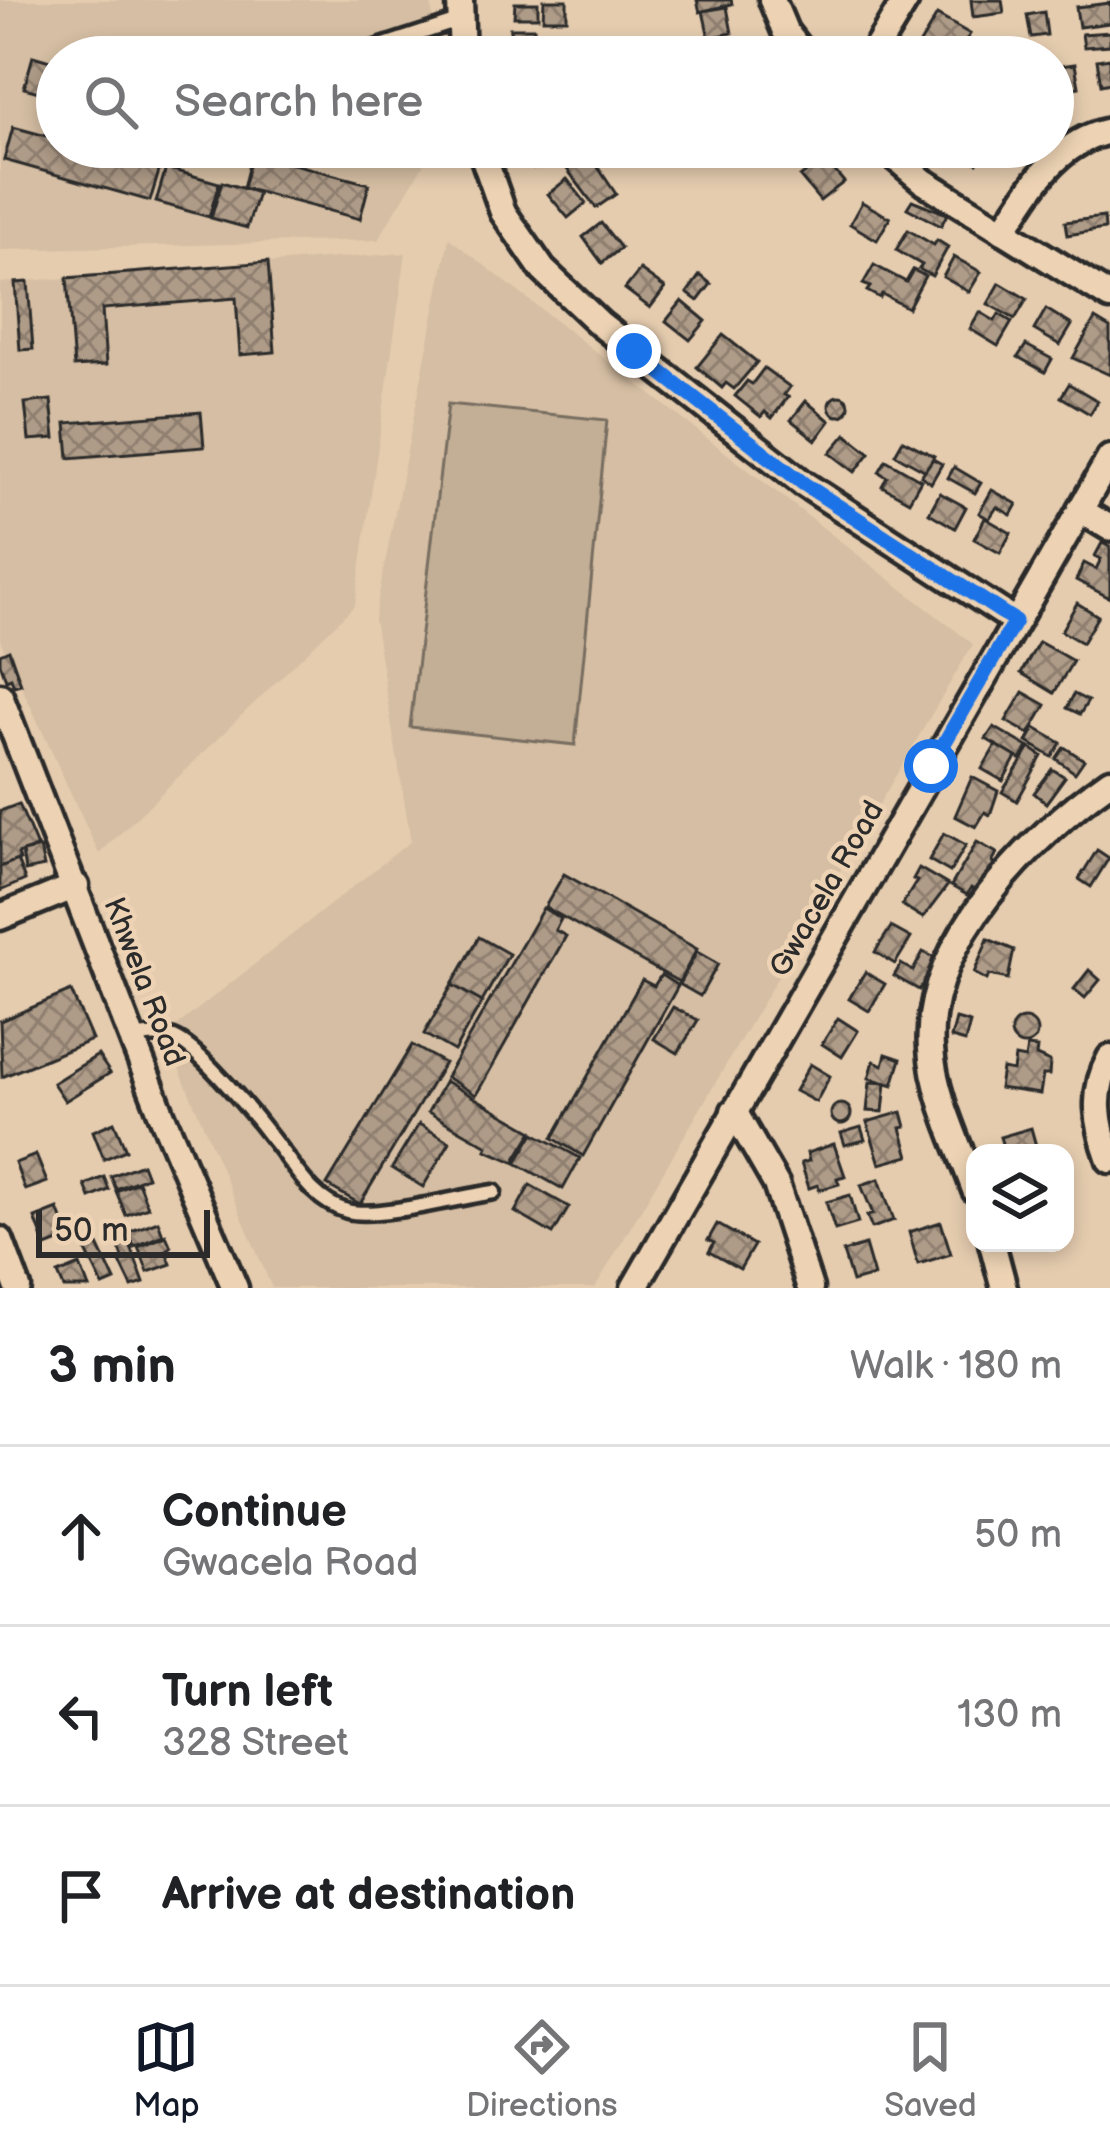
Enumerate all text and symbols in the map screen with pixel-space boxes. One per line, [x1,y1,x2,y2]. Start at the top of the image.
search box [36,36,1074,168]
icon: search [78,69,144,135]
text: Search here [174,75,423,130]
route end [607,324,661,378]
route start [904,739,958,793]
street label: Gwacela Road [762,795,892,983]
street label: Khwela Road [95,893,193,1071]
map controls [966,1144,1074,1252]
button: layers [966,1144,1074,1252]
scale bar [36,1204,210,1257]
text: 50 m [54,1211,129,1251]
text: 3 min [48,1336,176,1397]
text: Walk · 180 m [850,1343,1062,1390]
text: Continue [162,1485,347,1540]
icon: ahead [48,1503,114,1569]
text: 50 m [974,1512,1062,1559]
text: Gwacela Road [162,1540,418,1587]
text: Turn left [162,1665,333,1720]
icon: left [48,1683,114,1749]
text: 130 m [957,1692,1062,1739]
text: 328 Street [162,1720,349,1767]
icon: arrive [48,1863,114,1929]
text: Arrive at destination [162,1868,575,1923]
tab: Map [133,2014,200,2126]
tab: Directions [466,2014,618,2126]
tab: Saved [884,2014,977,2126]

